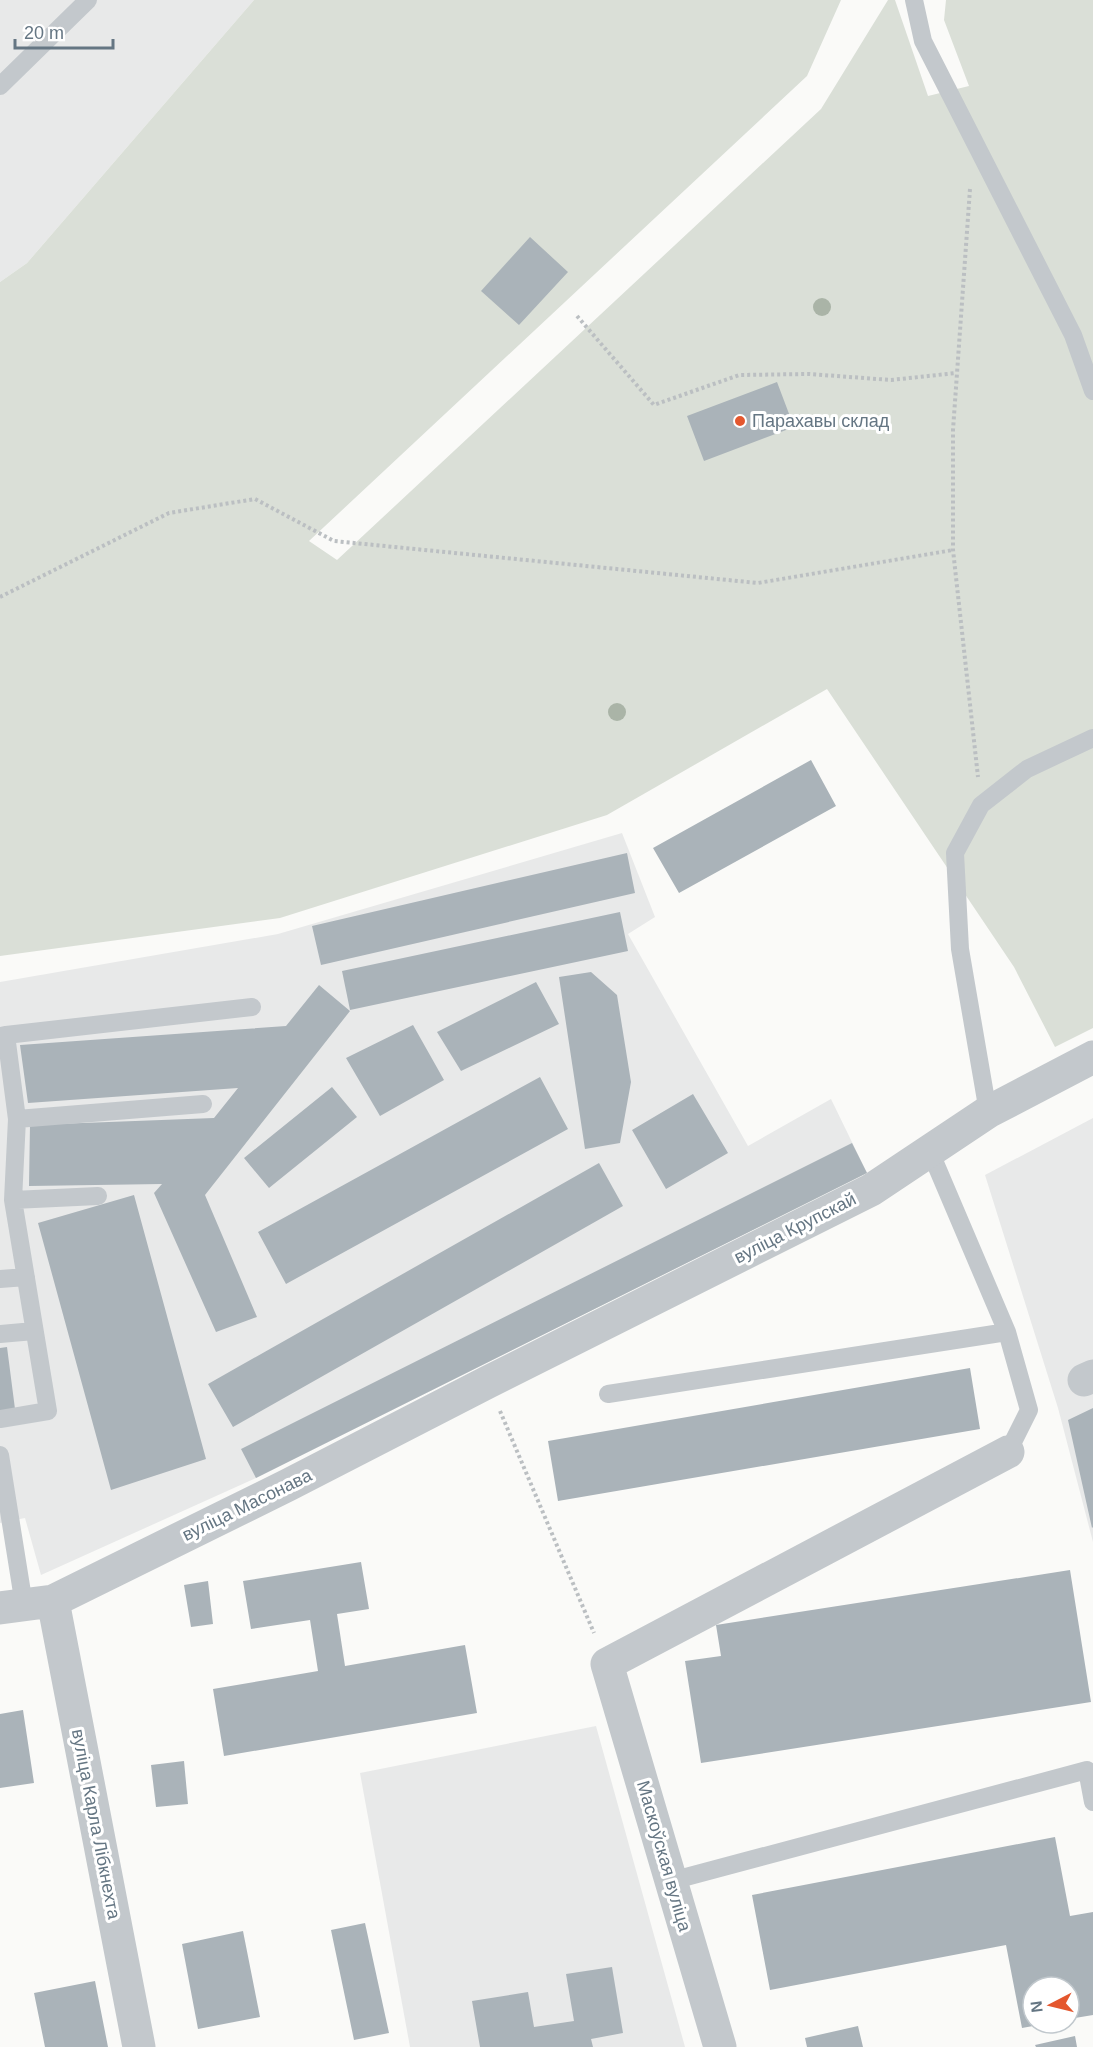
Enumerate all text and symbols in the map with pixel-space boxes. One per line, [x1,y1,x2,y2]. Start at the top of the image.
scale bar [15,12,112,50]
text: 20 m [24,23,64,43]
place label: Парахавы склад [752,411,890,431]
marker: Парахавы склад [733,414,747,428]
street label: вуліца Крупскай [731,1189,859,1267]
street label: вуліца Масонава [179,1465,316,1545]
street label: вуліца Карла Лібкнехта [68,1727,124,1922]
street label: Маскоўская вуліца [633,1778,695,1935]
north arrow [1021,1975,1081,2035]
text: N [1027,2000,1046,2014]

